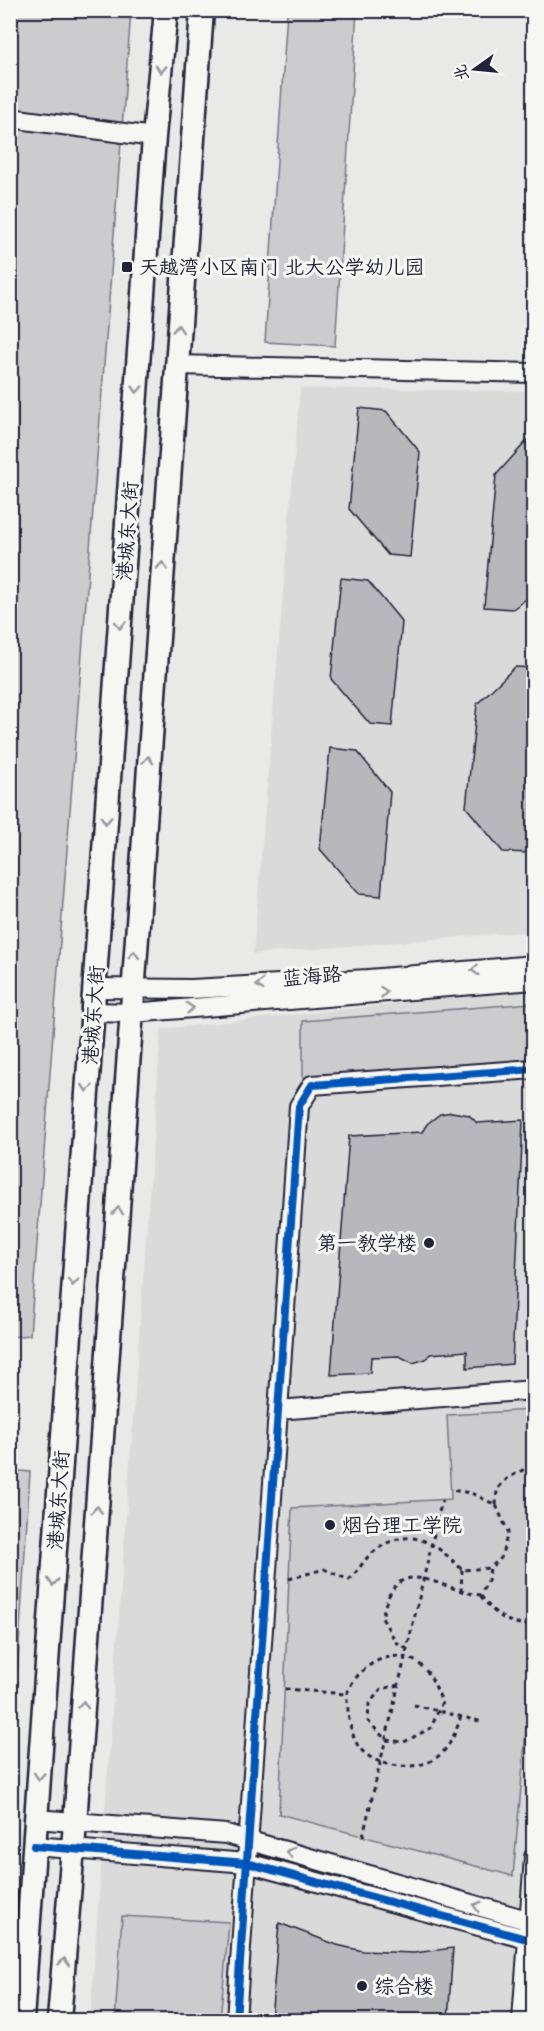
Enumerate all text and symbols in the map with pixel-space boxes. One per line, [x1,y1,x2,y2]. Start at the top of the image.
north arrow [445,39,505,99]
text: 北 [451,62,473,83]
one-way arrow [155,64,168,73]
place label: 天越湾小区南门 北大公学幼儿园 [139,256,424,280]
marker: 天越湾小区南门 北大公学幼儿园 [120,260,134,274]
one-way arrow [172,325,185,334]
one-way arrow [130,384,143,393]
street label: 港城东大街 [113,480,143,582]
one-way arrow [155,561,168,570]
one-way arrow [114,621,127,630]
one-way arrow [141,756,154,765]
one-way arrow [100,815,113,824]
one-way arrow [127,950,140,959]
street label: 蓝海路 [281,962,344,992]
one-way arrow [471,963,480,976]
street label: 港城东大街 [79,964,109,1066]
one-way arrow [255,978,264,991]
one-way arrow [380,986,389,999]
one-way arrow [185,1002,195,1015]
one-way arrow [81,1083,94,1092]
one-way arrow [111,1207,124,1216]
place label: 第一教学楼 [317,1232,417,1256]
marker: 第一教学楼 [422,1236,436,1250]
one-way arrow [67,1278,80,1287]
street label: 港城东大街 [44,1449,74,1551]
one-way arrow [90,1506,103,1515]
place label: 烟台理工学院 [342,1514,462,1538]
marker: 烟台理工学院 [323,1518,337,1532]
one-way arrow [46,1577,59,1586]
one-way arrow [77,1700,90,1709]
one-way arrow [33,1772,46,1781]
one-way arrow [285,1847,296,1859]
one-way arrow [472,1900,482,1913]
one-way arrow [57,1958,70,1967]
place label: 综合楼 [374,1975,434,1999]
marker: 综合楼 [355,1979,369,1993]

